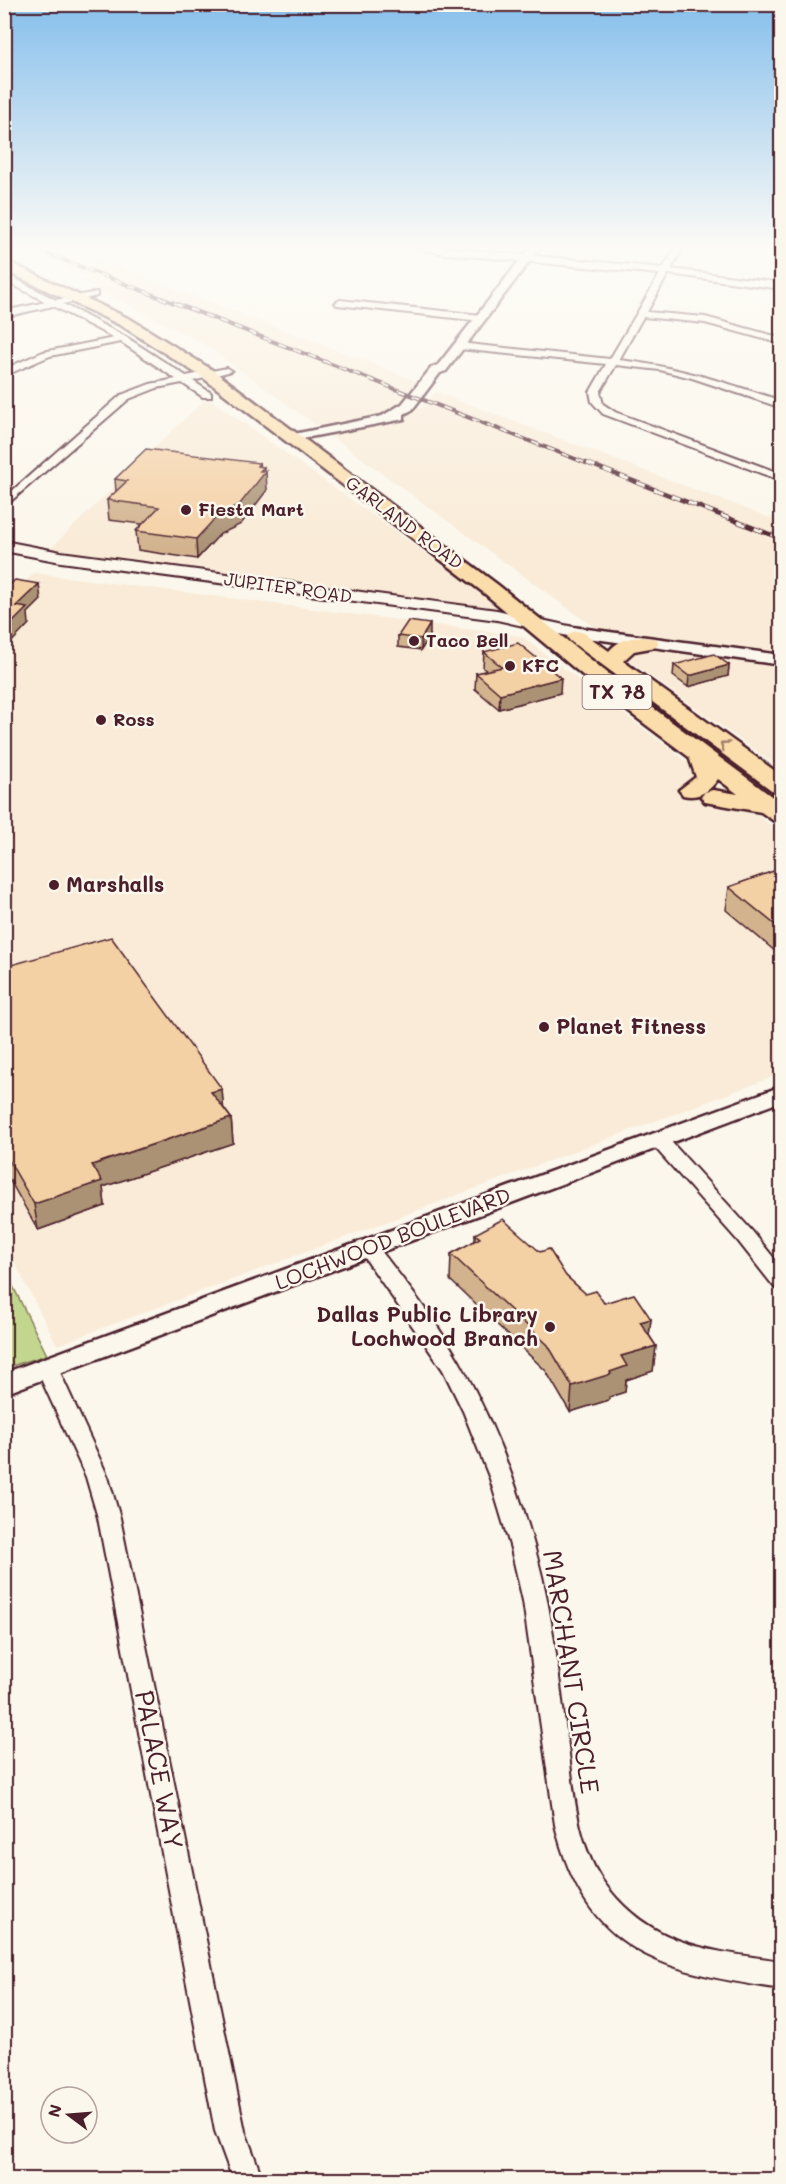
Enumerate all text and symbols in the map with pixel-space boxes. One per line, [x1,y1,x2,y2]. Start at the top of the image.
street label: GARLAND ROAD [341,470,468,574]
place label: Fiesta Mart [198,497,304,521]
marker: Fiesta Mart [179,503,193,517]
street label: JUPITER ROAD [223,566,354,608]
place label: Taco Bell [426,628,508,652]
marker: Taco Bell [407,634,421,648]
place label: KFC [522,653,559,677]
marker: KFC [503,659,517,673]
road number: TX 78 [582,675,652,709]
place label: Ross [113,707,155,731]
marker: Ross [94,713,108,727]
one-way arrow [720,741,731,752]
place label: Marshalls [66,870,164,897]
marker: Marshalls [47,878,61,892]
place label: Planet Fitness [556,1012,706,1039]
marker: Planet Fitness [537,1020,551,1034]
street label: LOCHWOOD BOULEVARD [271,1180,514,1295]
place label: Dallas Public Library Lochwood Branch [316,1300,538,1351]
marker: Dallas Public Library Lochwood Branch [543,1320,557,1334]
street label: MARCHANT CIRCLE [536,1548,608,1796]
street label: PALACE WAY [128,1687,192,1852]
north arrow [39,2085,99,2145]
text: N [42,2102,66,2119]

